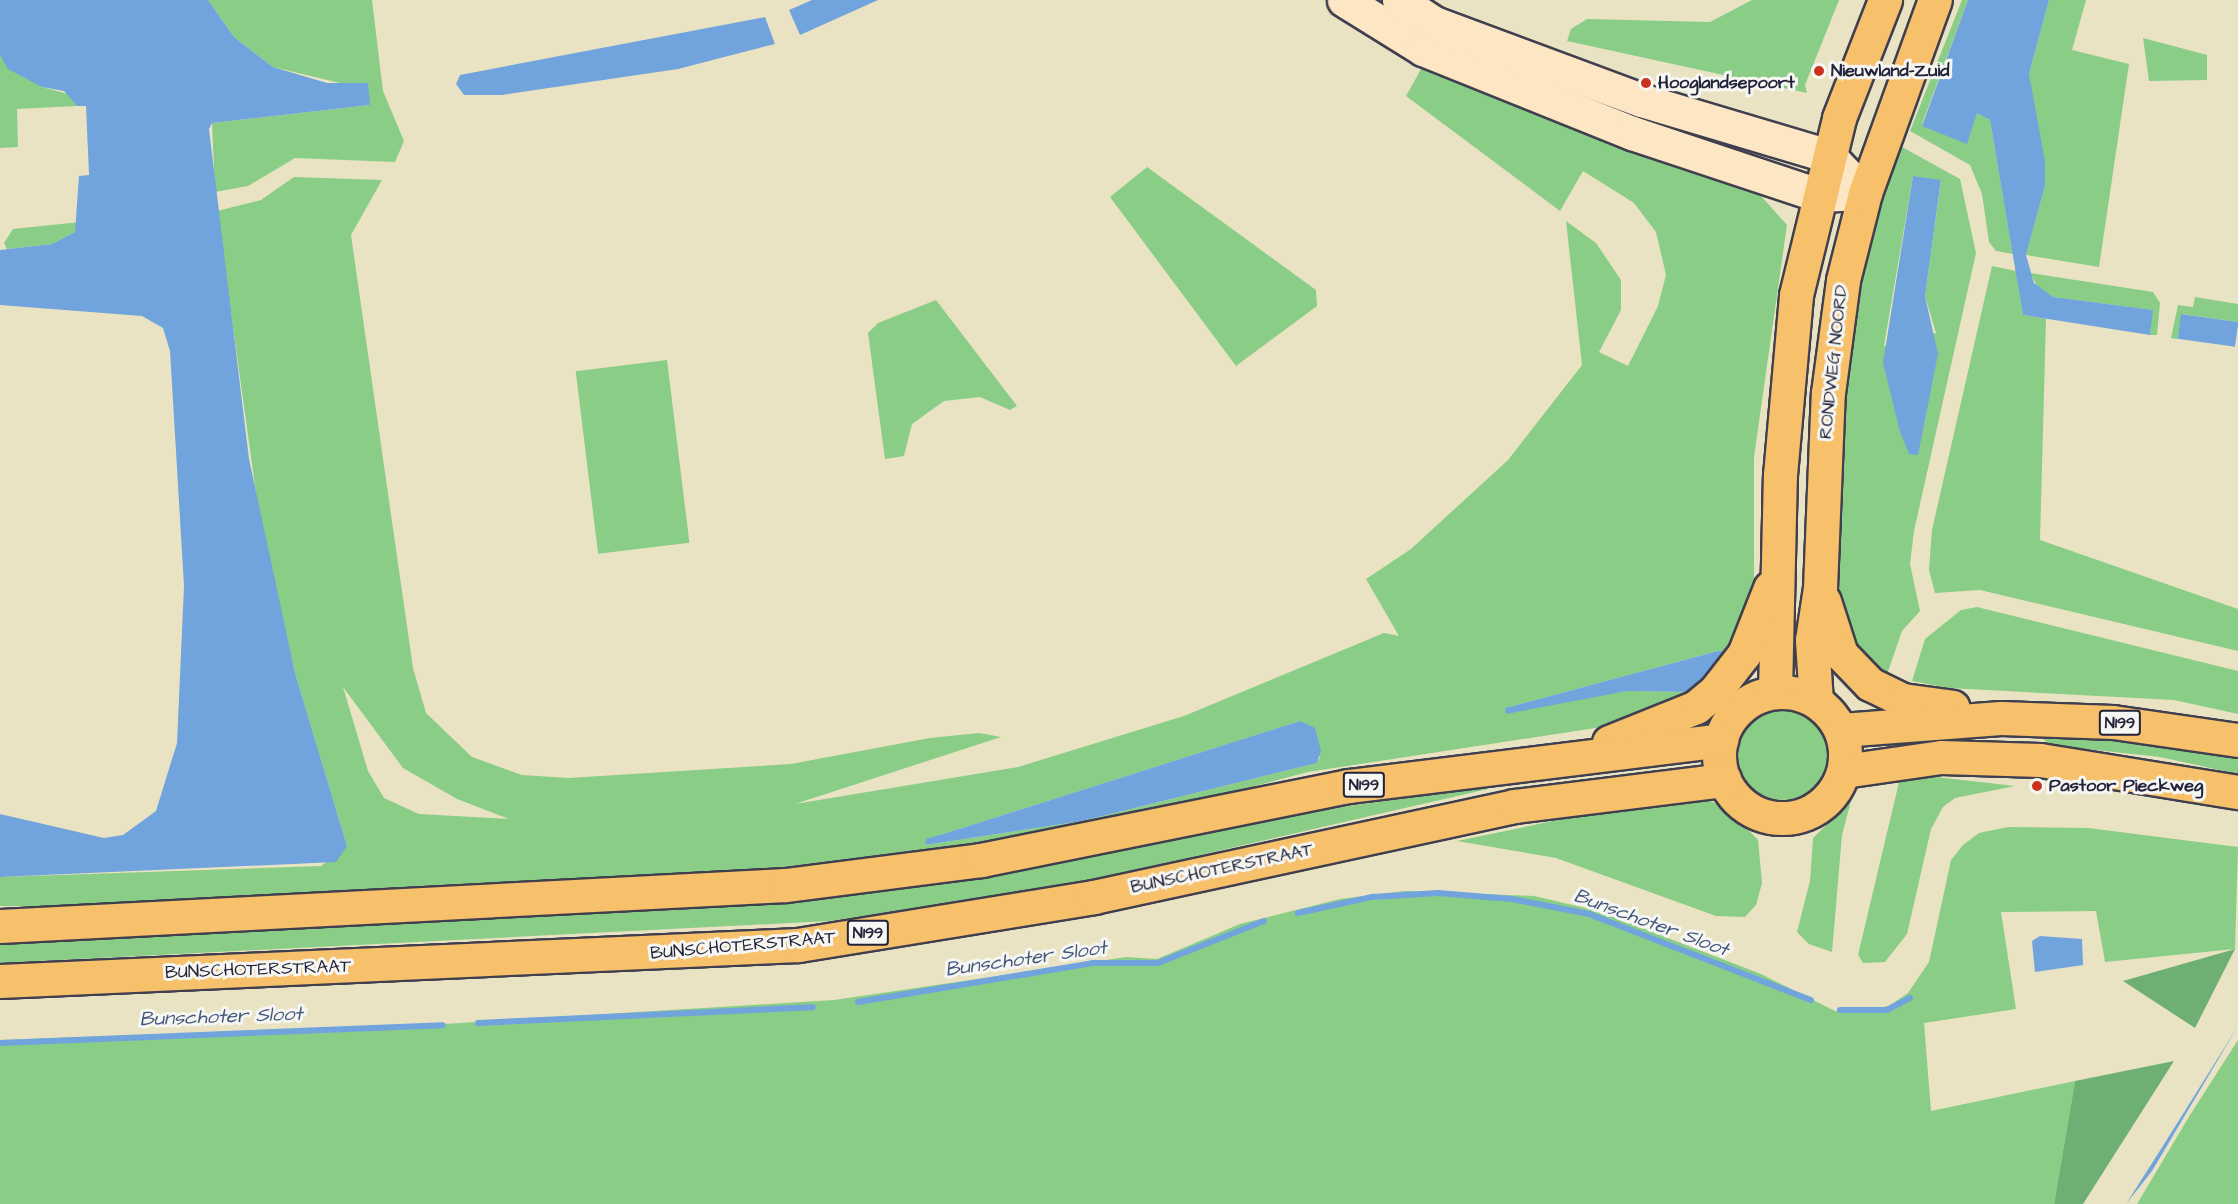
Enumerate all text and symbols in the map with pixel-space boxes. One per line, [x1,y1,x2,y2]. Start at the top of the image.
place label: Nieuwland-Zuid [1831,60,1949,82]
marker: Nieuwland-Zuid [1812,64,1826,78]
place label: Hooglandsepoort [1658,72,1795,94]
marker: Hooglandsepoort [1639,76,1653,90]
street label: RONDWEG NOORD [1815,284,1853,440]
road number: N199 [2098,710,2142,736]
road number: N199 [1342,772,1386,798]
place label: Pastoor Pieckweg [2049,775,2203,797]
marker: Pastoor Pieckweg [2030,779,2044,793]
street label: BUNSCHOTERSTRAAT [1129,839,1315,899]
water label: Bunschoter Sloot [1570,884,1732,962]
road number: N199 [846,920,890,946]
street label: BUNSCHOTERSTRAAT [649,927,837,965]
water label: Bunschoter Sloot [944,936,1108,982]
street label: BUNSCHOTERSTRAAT [165,956,351,984]
water label: Bunschoter Sloot [139,1002,303,1032]

